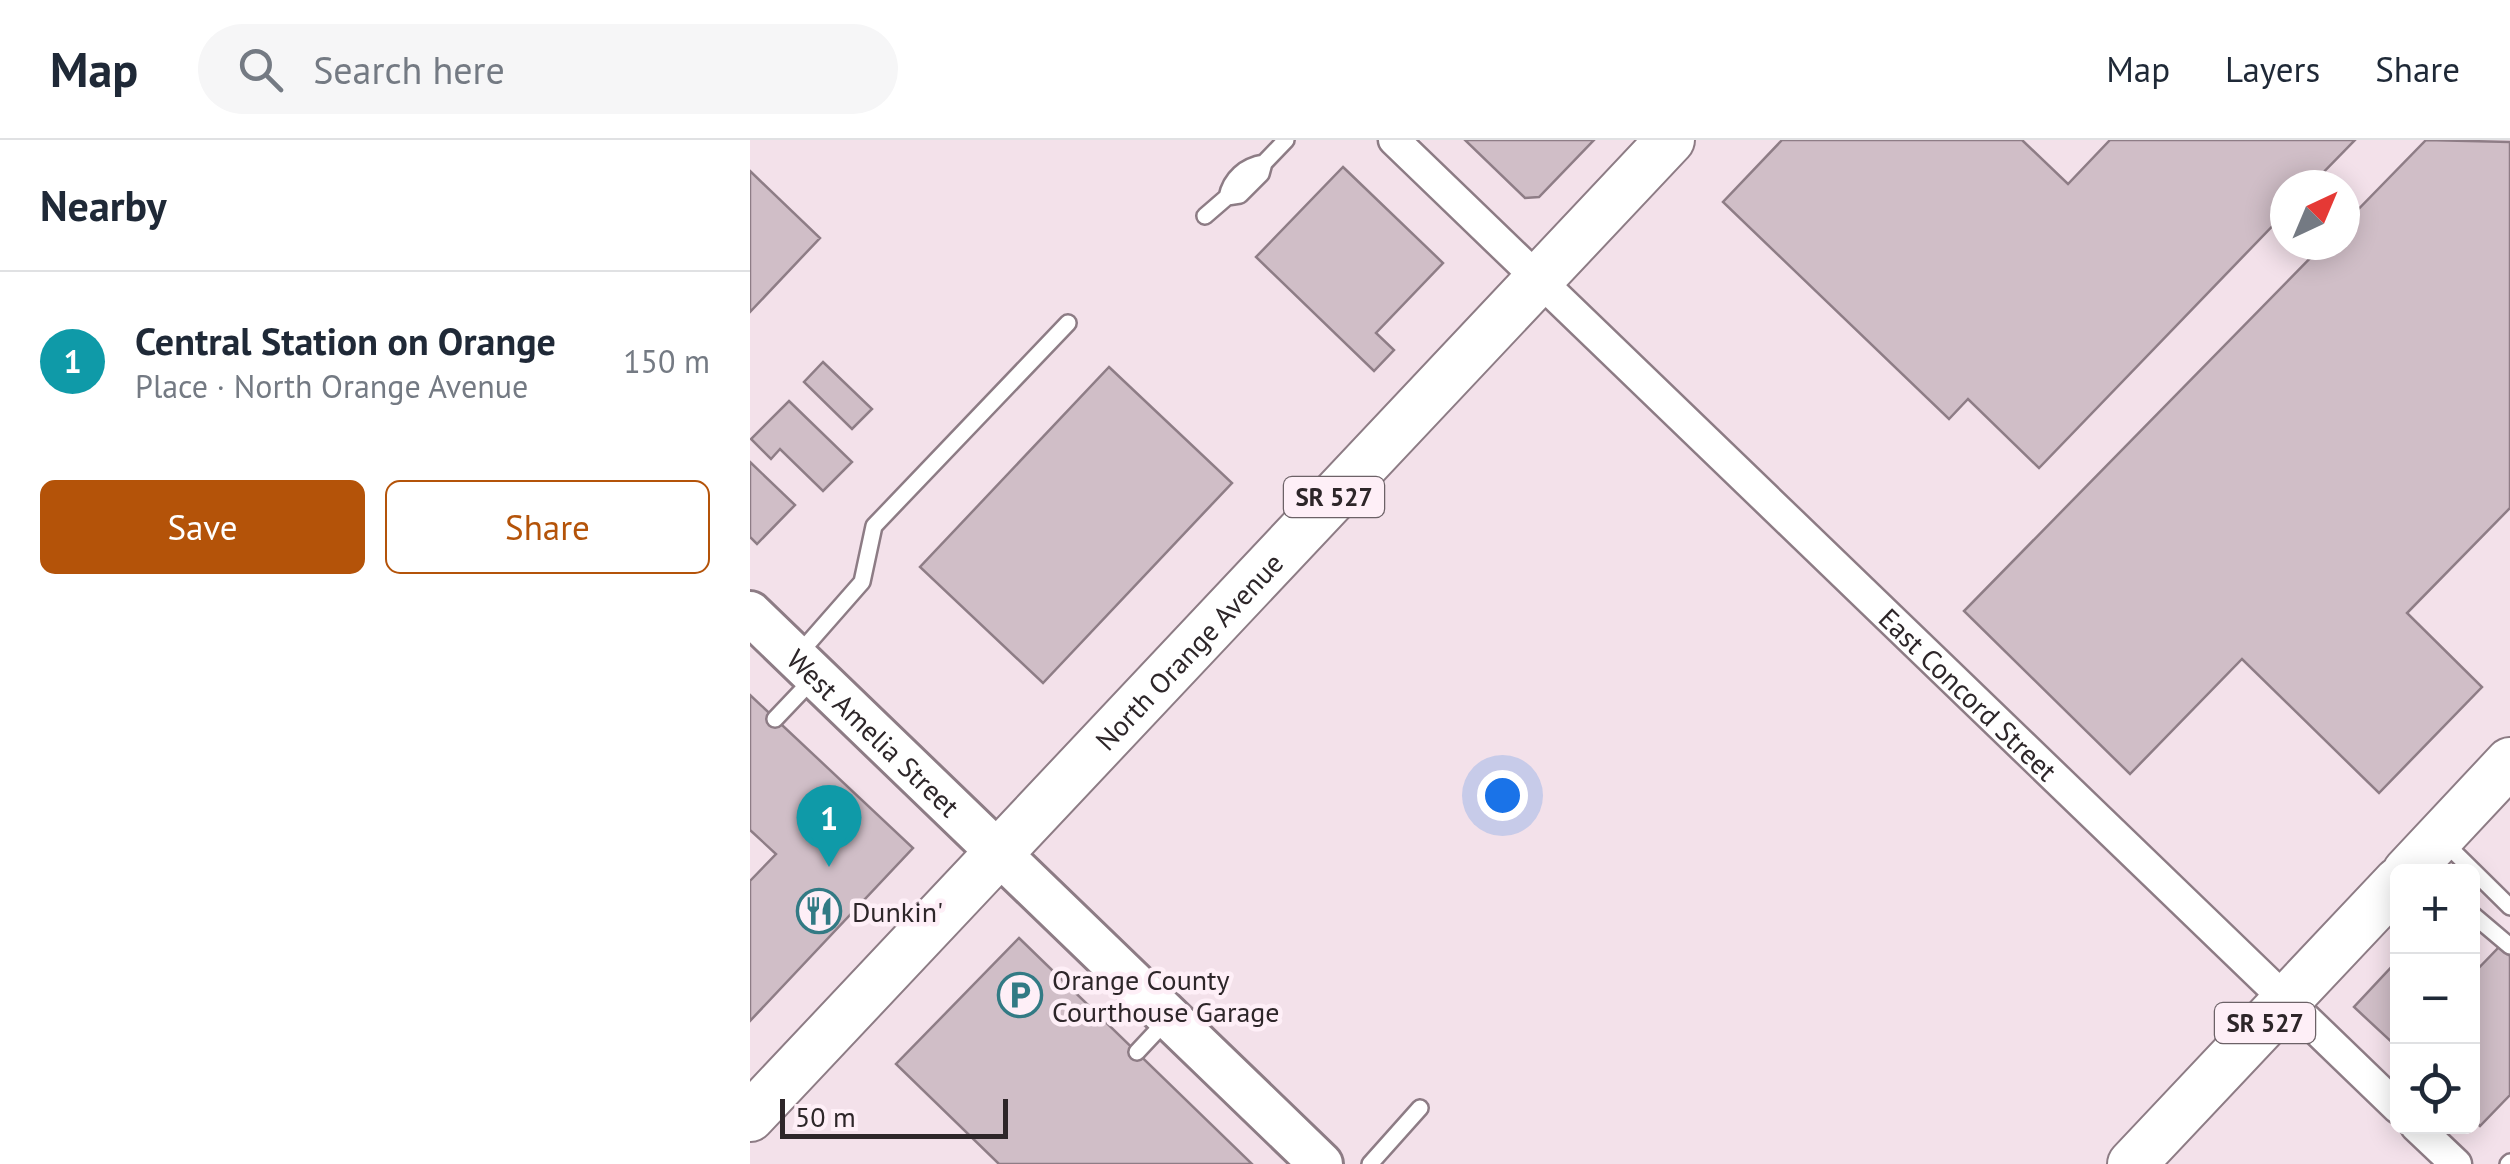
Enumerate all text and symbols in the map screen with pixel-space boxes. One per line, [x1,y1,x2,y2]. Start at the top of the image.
search box [198,24,898,114]
text: Map [50,38,138,100]
icon: search [233,42,288,97]
text: Search here [313,45,505,94]
text: Map [2106,46,2170,92]
text: Layers [2225,46,2320,92]
text: Share [2375,46,2460,92]
north arrow [2270,170,2360,260]
text: Nearby [40,178,167,233]
text: Central Station on Orange [135,316,556,365]
text: 1 [63,340,82,382]
text: 150 m [623,340,710,382]
text: Place · North Orange Avenue [135,365,528,407]
road number: SR 527 [1284,477,1384,517]
button: Save [40,480,365,574]
button: Share [385,480,710,574]
street label: North Orange Avenue [1087,545,1291,758]
street label: East Concord Street [1872,599,2066,789]
street label: West Amelia Street [780,641,968,825]
your location [1477,770,1528,821]
pin: 1 [796,784,862,867]
map controls [2390,864,2480,1134]
button: + [2390,864,2480,954]
restaurant icon: Dunkin' [796,888,842,934]
place label: Dunkin' [852,893,943,930]
button: − [2390,954,2480,1044]
place label: Orange County Courthouse Garage [1052,961,1280,1030]
parking icon: Orange County Courthouse Garage [997,972,1043,1018]
road number: SR 527 [2215,1003,2315,1043]
button: locate [2390,1044,2480,1134]
scale bar [780,1094,1008,1138]
text: 50 m [795,1098,856,1135]

